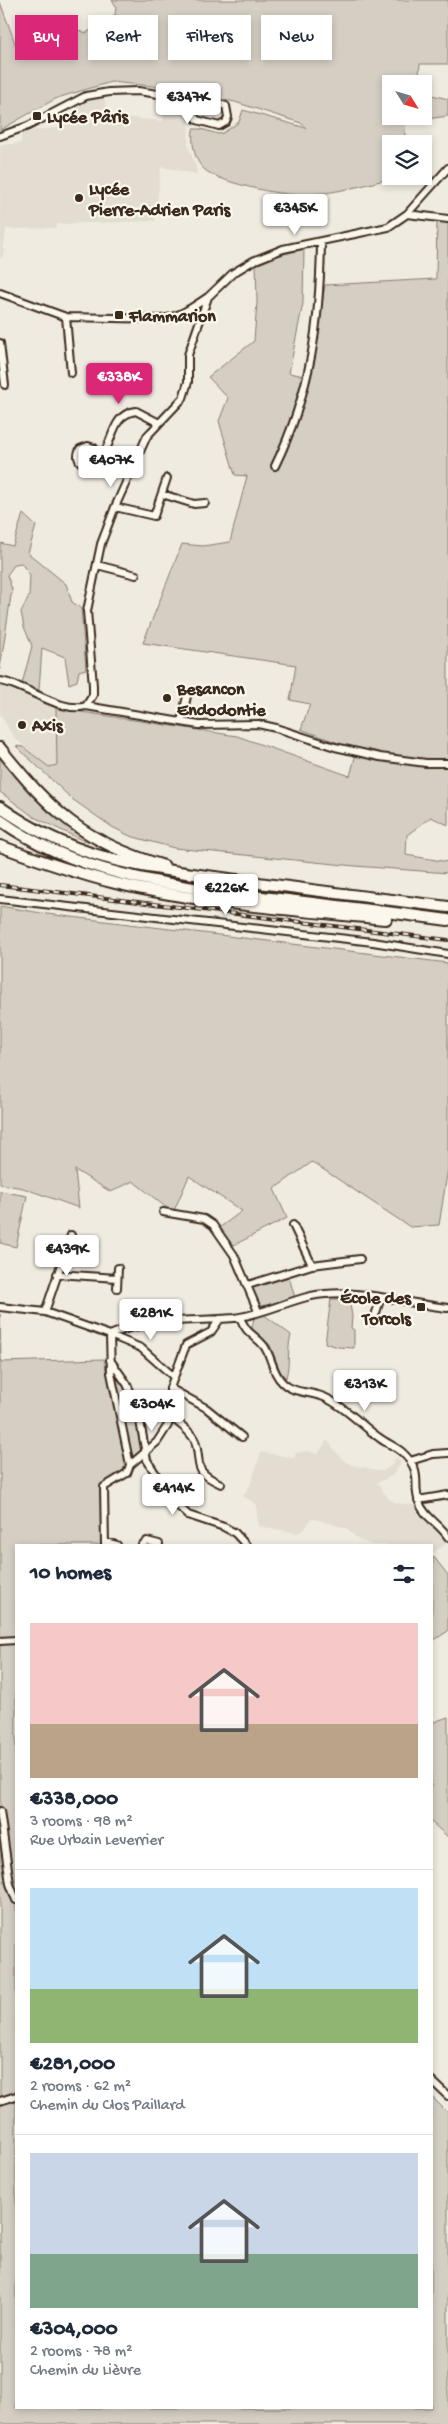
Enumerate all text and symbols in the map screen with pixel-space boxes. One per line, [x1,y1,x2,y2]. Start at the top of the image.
chip: Buy [15,15,78,60]
chip: Rent [88,15,158,60]
chip: Filters [168,15,251,60]
chip: New [261,15,332,60]
north arrow [382,75,432,125]
map controls [382,75,432,185]
pin: €347K [153,82,223,125]
text: €347K [167,89,209,108]
place label: Lycée Pâris [47,108,130,129]
marker: Lycée Pâris [31,110,43,122]
button: layers [382,135,432,185]
place label: Lycée Pierre-Adrien Paris [88,180,232,222]
marker: Lycée Pierre-Adrien Paris [73,192,85,204]
pin: €345K [260,194,330,236]
text: €345K [274,200,316,219]
place label: Flammarion [128,307,216,328]
marker: Flammarion [113,309,125,321]
pin: €338K [84,362,154,405]
text: €338K [97,369,141,388]
pin: €407K [76,446,146,488]
text: €407K [89,452,133,471]
place label: Besancon Endodontie [176,680,266,722]
marker: Besancon Endodontie [161,692,173,704]
place label: Axis [31,717,64,738]
marker: Axis [16,719,28,731]
pin: €226K [191,874,261,916]
text: €226K [205,880,247,899]
pin: €439K [32,1234,102,1277]
text: €439K [46,1241,88,1260]
place label: École des Torcols [340,1288,412,1331]
pin: €281K [116,1298,186,1341]
marker: École des Torcols [415,1301,427,1313]
text: €281K [130,1305,172,1324]
pin: €313K [330,1370,400,1412]
text: €313K [344,1376,386,1395]
pin: €304K [117,1390,187,1432]
text: €304K [130,1396,174,1415]
pin: €414K [138,1474,208,1516]
text: €414K [153,1480,193,1499]
icon: filters [390,1560,418,1588]
text: 10 homes [30,1562,111,1587]
icon: home [179,1655,269,1745]
text: €338,000 [30,1788,118,1813]
text: 3 rooms · 98 m² [30,1813,132,1832]
text: Rue Urbain Leverrier [30,1832,163,1851]
icon: home [179,1921,269,2011]
text: €281,000 [30,2053,115,2078]
text: 2 rooms · 62 m² [30,2078,131,2097]
text: Chemin du Clos Paillard [30,2097,185,2116]
icon: home [179,2186,269,2276]
text: €304,000 [30,2318,118,2343]
text: 2 rooms · 78 m² [30,2343,132,2362]
text: Chemin du Lièvre [30,2362,141,2381]

